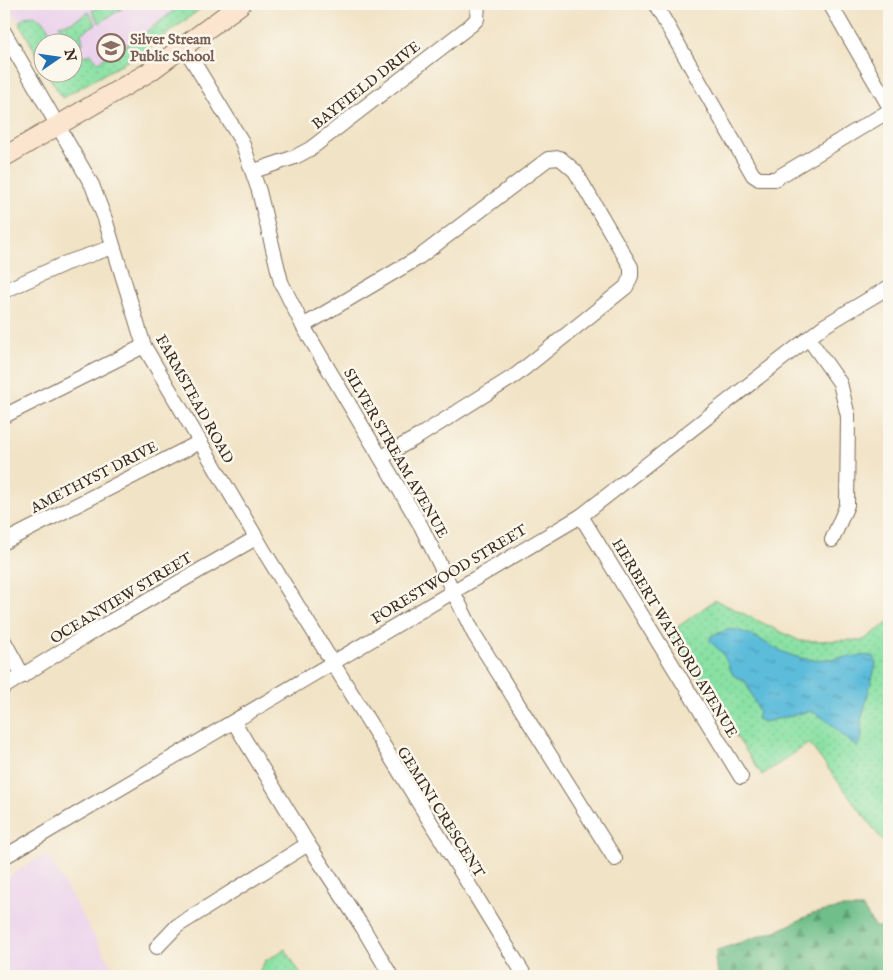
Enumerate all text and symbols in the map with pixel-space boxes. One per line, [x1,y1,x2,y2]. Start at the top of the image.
place label: Silver Stream Public School [130,30,215,66]
north arrow [32,32,82,82]
school or university icon: Silver Stream Public School [96,33,126,63]
street label: BAYFIELD DRIVE [308,37,424,134]
text: N [59,46,80,63]
street label: FARMSTEAD ROAD [151,331,238,467]
street label: SILVER STREAM AVENUE [339,365,452,541]
street label: AMETHYST DRIVE [26,437,161,518]
street label: FORESTWOOD STREET [368,520,531,628]
street label: HERBERT WATFORD AVENUE [608,535,742,741]
street label: OCEANVIEW STREET [47,548,196,648]
street label: GEMINI CRESCENT [393,743,489,881]

